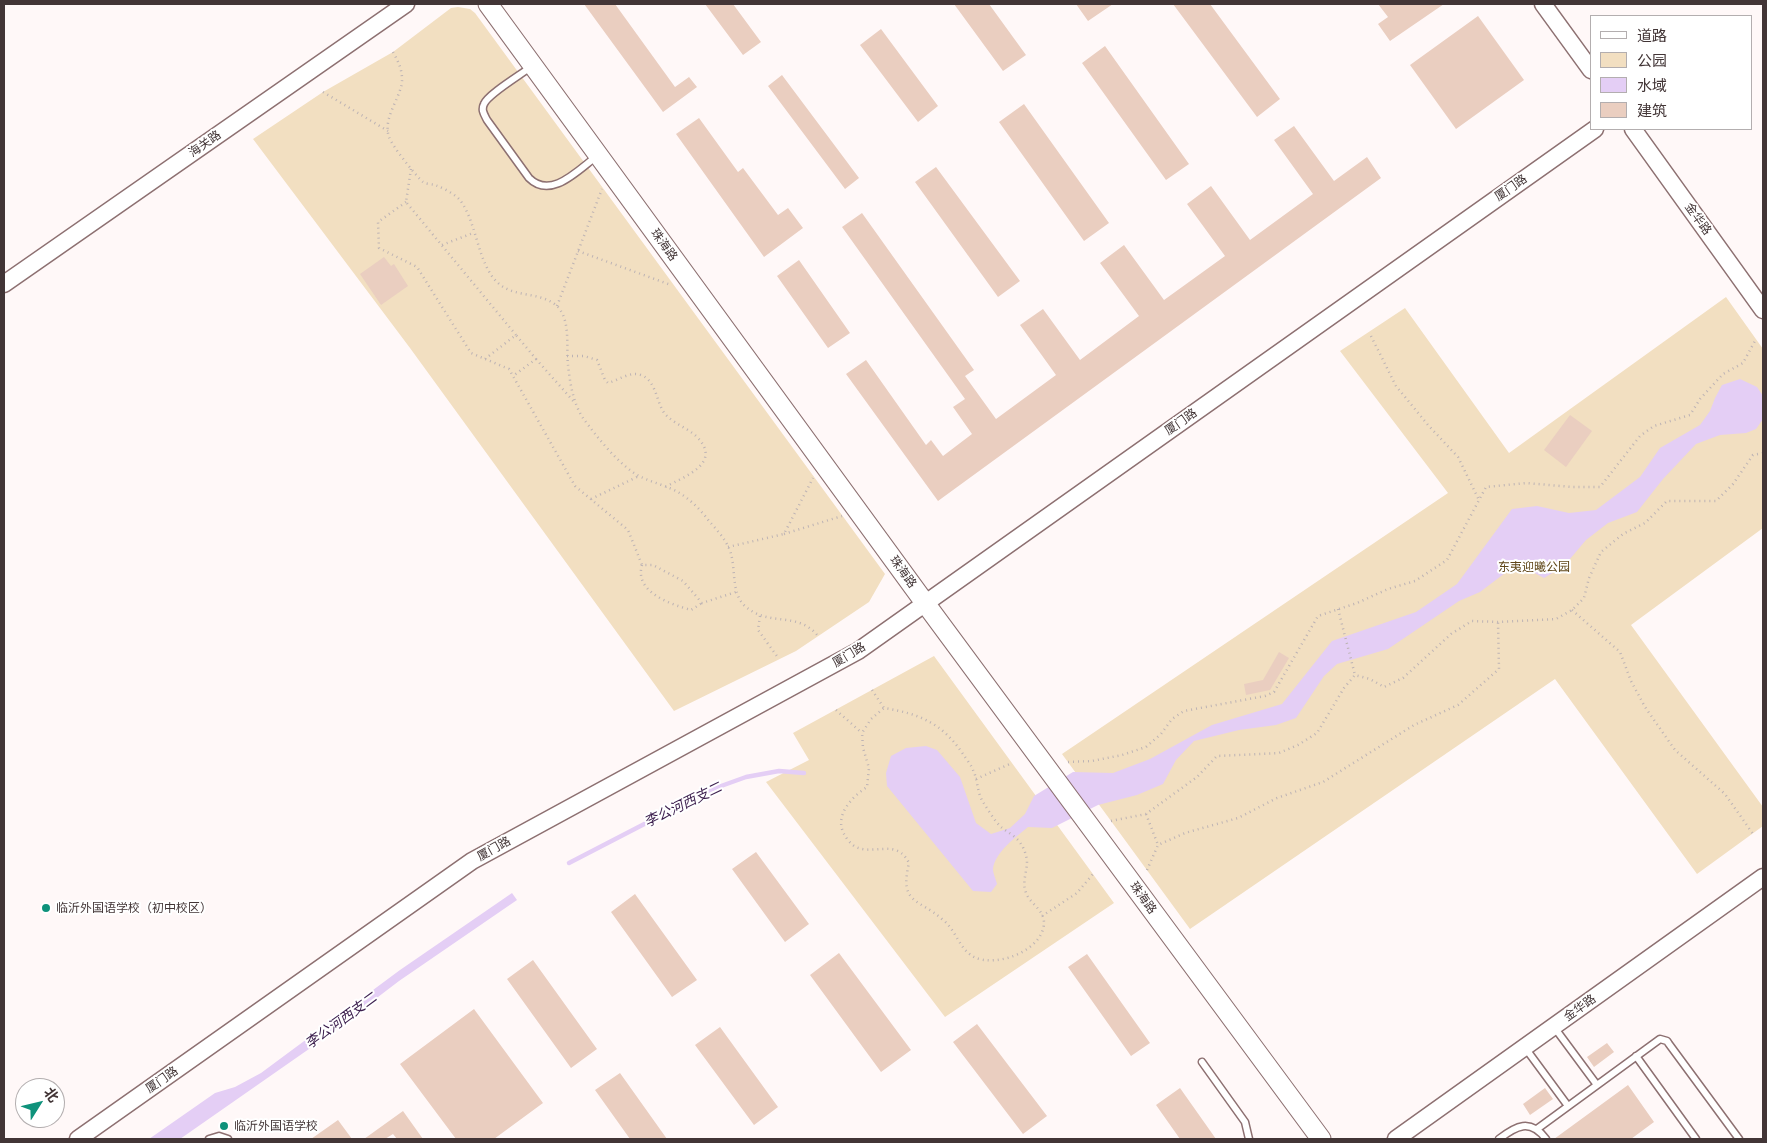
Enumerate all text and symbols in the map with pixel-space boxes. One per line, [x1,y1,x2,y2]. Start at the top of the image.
legend [1590,15,1752,130]
text: 道路 [1637,26,1667,45]
text: 公园 [1637,51,1667,70]
text: 水域 [1637,76,1667,95]
text: 建筑 [1637,101,1667,120]
street label: 海关路 [186,128,224,160]
street label: 厦门路 [1492,172,1530,204]
street label: 金华路 [1682,200,1714,238]
street label: 珠海路 [648,226,680,264]
street label: 厦门路 [1162,406,1200,438]
street label: 珠海路 [887,553,919,591]
park label: 东夷迎曦公园 [1498,560,1570,574]
street label: 厦门路 [830,640,868,670]
water label: 李公河西支二 [642,779,724,831]
street label: 厦门路 [475,834,513,864]
street label: 珠海路 [1127,879,1159,917]
place label: 临沂外国语学校（初中校区） [56,901,212,915]
marker: 临沂外国语学校（初中校区） [40,902,52,914]
water label: 李公河西支二 [302,990,380,1052]
street label: 金华路 [1561,992,1599,1024]
street label: 厦门路 [143,1064,181,1096]
north arrow [15,1078,65,1128]
text: 北 [40,1084,63,1106]
place label: 临沂外国语学校 [234,1119,318,1133]
marker: 临沂外国语学校 [218,1120,230,1132]

